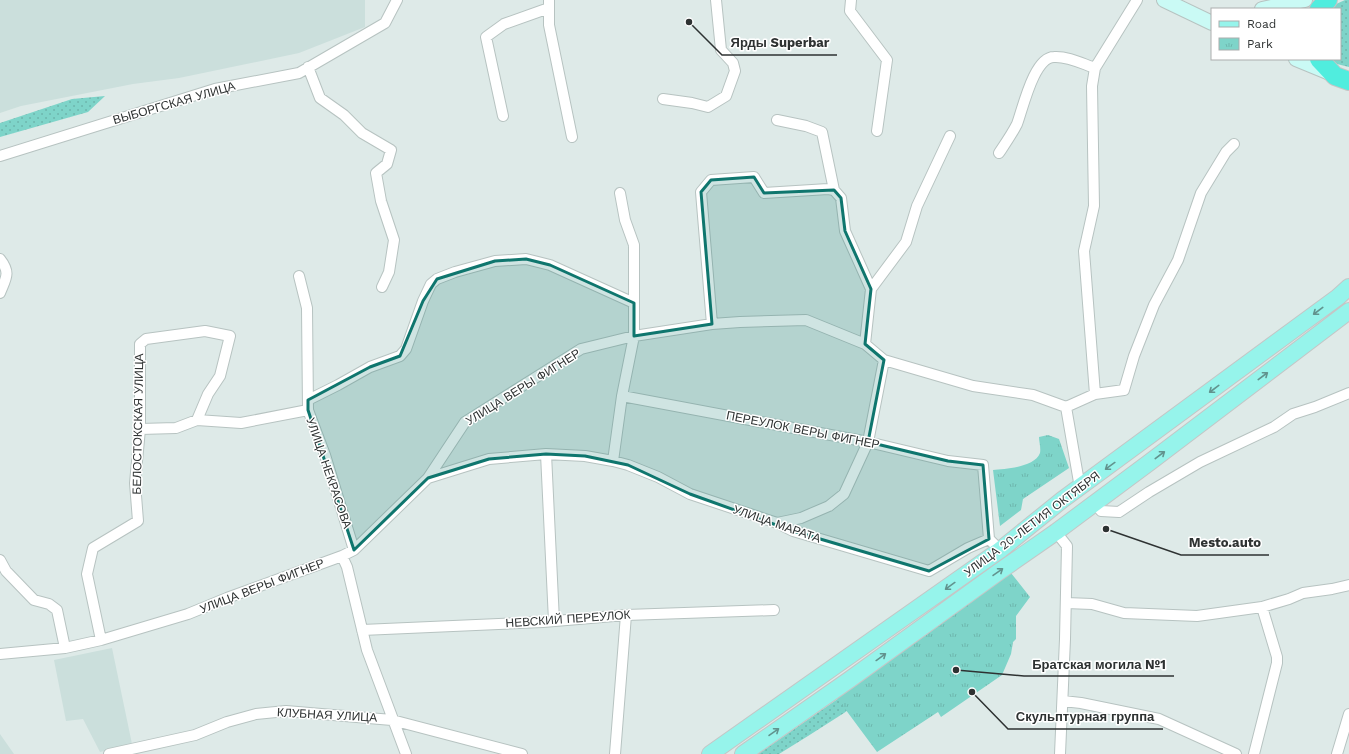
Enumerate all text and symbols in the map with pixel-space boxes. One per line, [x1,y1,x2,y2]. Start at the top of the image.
legend [1211,8,1341,60]
text: Road [1247,17,1276,31]
callout: Ярды Superbar [722,30,837,55]
text: Ярды Superbar [731,35,830,50]
text: Park [1247,37,1273,51]
street label: ВЫБОРГСКАЯ УЛИЦА [111,79,237,127]
one-way arrow [1313,307,1324,315]
street label: УЛИЦА ВЕРЫ ФИГНЕР [463,346,583,428]
street label: БЕЛОСТОКСКАЯ УЛИЦА [130,353,146,495]
one-way arrow [1258,372,1269,381]
one-way arrow [1209,384,1220,393]
street label: ПЕРЕУЛОК ВЕРЫ ФИГНЕР [725,408,881,452]
street label: УЛИЦА НЕКРАСОВА [303,416,355,530]
one-way arrow [1154,451,1165,459]
one-way arrow [1104,462,1115,470]
street label: УЛИЦА 20-ЛЕТИЯ ОКТЯБРЯ [961,468,1103,580]
street label: УЛИЦА МАРАТА [731,502,823,546]
callout: Mesto.auto [1181,530,1269,555]
text: Mesto.auto [1189,535,1261,550]
street label: УЛИЦА ВЕРЫ ФИГНЕР [198,556,326,616]
one-way arrow [992,568,1003,577]
one-way arrow [945,582,956,590]
street label: НЕВСКИЙ ПЕРЕУЛОК [505,607,631,630]
callout: Братская могила №1 [1024,651,1174,676]
one-way arrow [875,653,886,661]
text: Братская могила №1 [1032,657,1166,672]
callout: Скульптурная группа [1008,704,1163,729]
street label: КЛУБНАЯ УЛИЦА [276,705,378,725]
text: Скульптурная группа [1016,709,1155,724]
one-way arrow [769,728,780,736]

